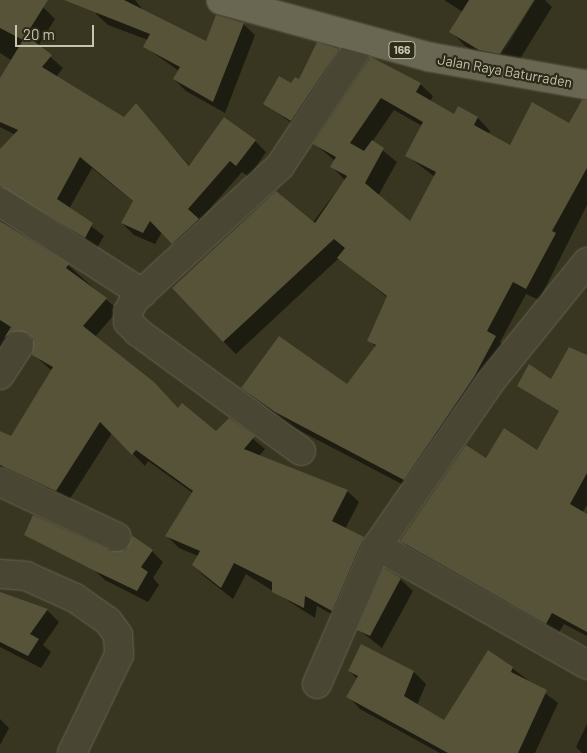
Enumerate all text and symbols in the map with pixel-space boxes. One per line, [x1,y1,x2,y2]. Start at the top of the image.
scale bar [18,15,96,47]
text: 20 m [23,25,55,43]
road number: 166 [388,40,416,60]
street label: Jalan Raya Baturraden [436,51,574,91]

